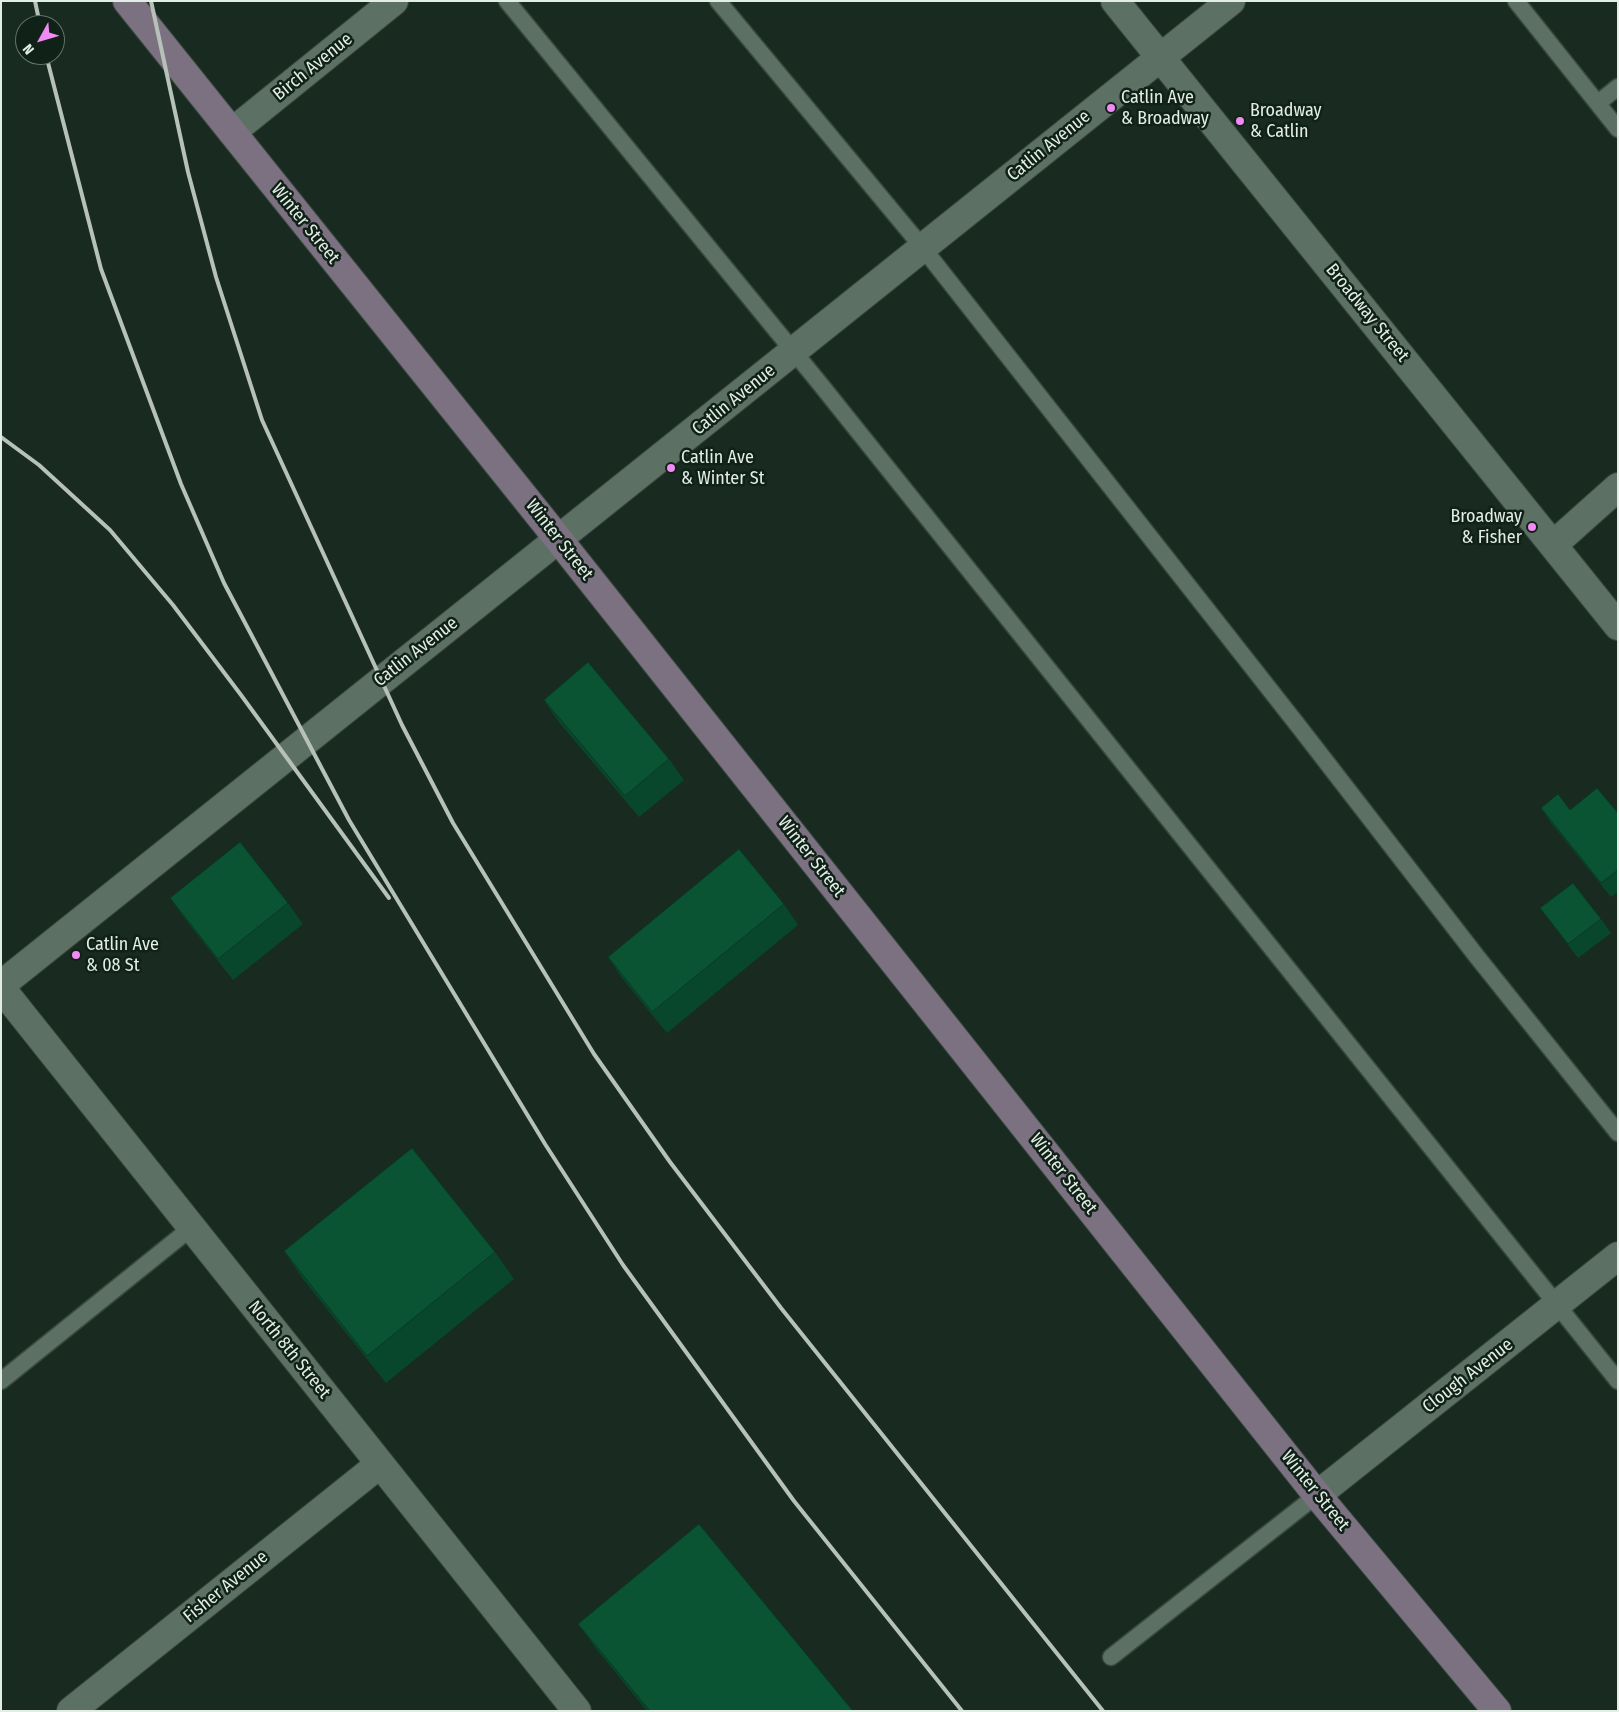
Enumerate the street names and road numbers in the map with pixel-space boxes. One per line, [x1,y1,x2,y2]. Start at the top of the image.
street label: Birch Avenue [269,29,357,105]
street label: Catlin Avenue [1003,106,1095,186]
street label: Winter Street [266,180,344,268]
street label: Broadway Street [1321,260,1413,366]
street label: Catlin Avenue [688,360,780,440]
street label: Winter Street [521,495,597,585]
street label: Catlin Avenue [370,613,462,691]
street label: Winter Street [773,812,849,902]
street label: Winter Street [1025,1129,1101,1219]
street label: North 8th Street [243,1297,335,1403]
street label: Clough Avenue [1418,1334,1518,1418]
street label: Winter Street [1276,1447,1354,1535]
street label: Fisher Avenue [179,1546,273,1628]

